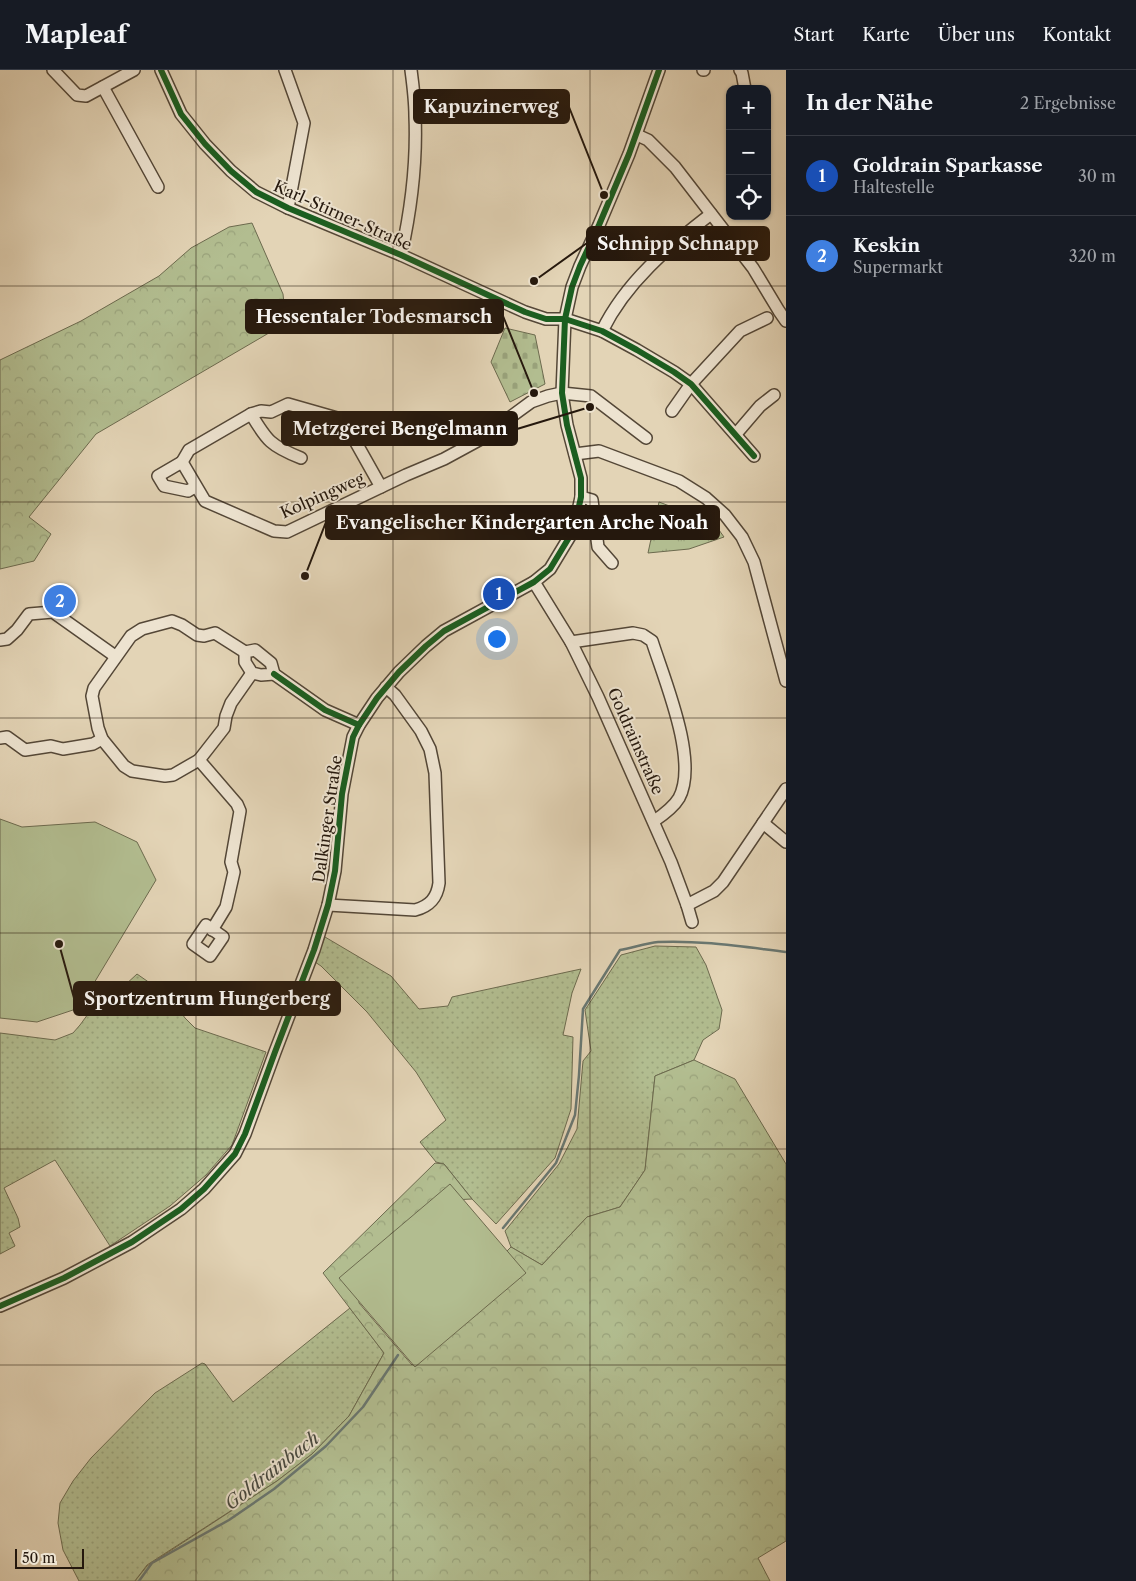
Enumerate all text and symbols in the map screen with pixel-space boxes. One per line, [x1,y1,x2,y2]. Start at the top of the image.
text: Mapleaf [25,20,127,49]
text: Start [794,24,834,46]
text: Karte [862,24,910,46]
text: Über uns [938,24,1015,46]
text: Kontakt [1043,24,1111,46]
map controls [726,85,771,220]
button: + [726,85,771,130]
callout: Kapuzinerweg [414,90,569,123]
text: In der Nähe [806,90,933,115]
text: 2 Ergebnisse [1020,93,1116,113]
text: Kapuzinerweg [423,96,559,118]
button: − [726,130,771,175]
text: Goldrain Sparkasse [853,154,1043,177]
text: 1 [818,166,826,186]
text: 30 m [1078,166,1116,186]
street label: Karl-Stirner-Straße [271,175,415,255]
button: locate [726,175,771,220]
text: Haltestelle [853,177,934,197]
callout: Schnipp Schnapp [587,227,769,260]
text: Schnipp Schnapp [597,233,759,255]
text: Keskin [853,234,920,257]
text: 2 [817,246,827,266]
text: 320 m [1069,246,1116,266]
text: Supermarkt [853,257,943,277]
callout: Hessentaler Todesmarsch [246,300,503,333]
text: Hessentaler Todesmarsch [256,306,493,328]
callout: Metzgerei Bengelmann [282,412,517,445]
text: Metzgerei Bengelmann [292,418,508,440]
street label: Kolpingweg [277,467,368,522]
callout: Evangelischer Kindergarten Arche Noah [326,506,719,539]
text: Evangelischer Kindergarten Arche Noah [336,512,709,534]
pin: 1 [483,575,515,613]
pin: 2 [44,582,76,620]
your location [484,626,510,652]
street label: Goldrainstraße [603,684,669,798]
street label: Dalkinger Straße [308,754,346,884]
callout: Sportzentrum Hungerberg [74,982,340,1015]
text: Sportzentrum Hungerberg [84,988,331,1010]
water label: Goldrainbach [220,1427,324,1515]
scale bar [15,1546,84,1569]
text: 50 m [22,1549,55,1567]

